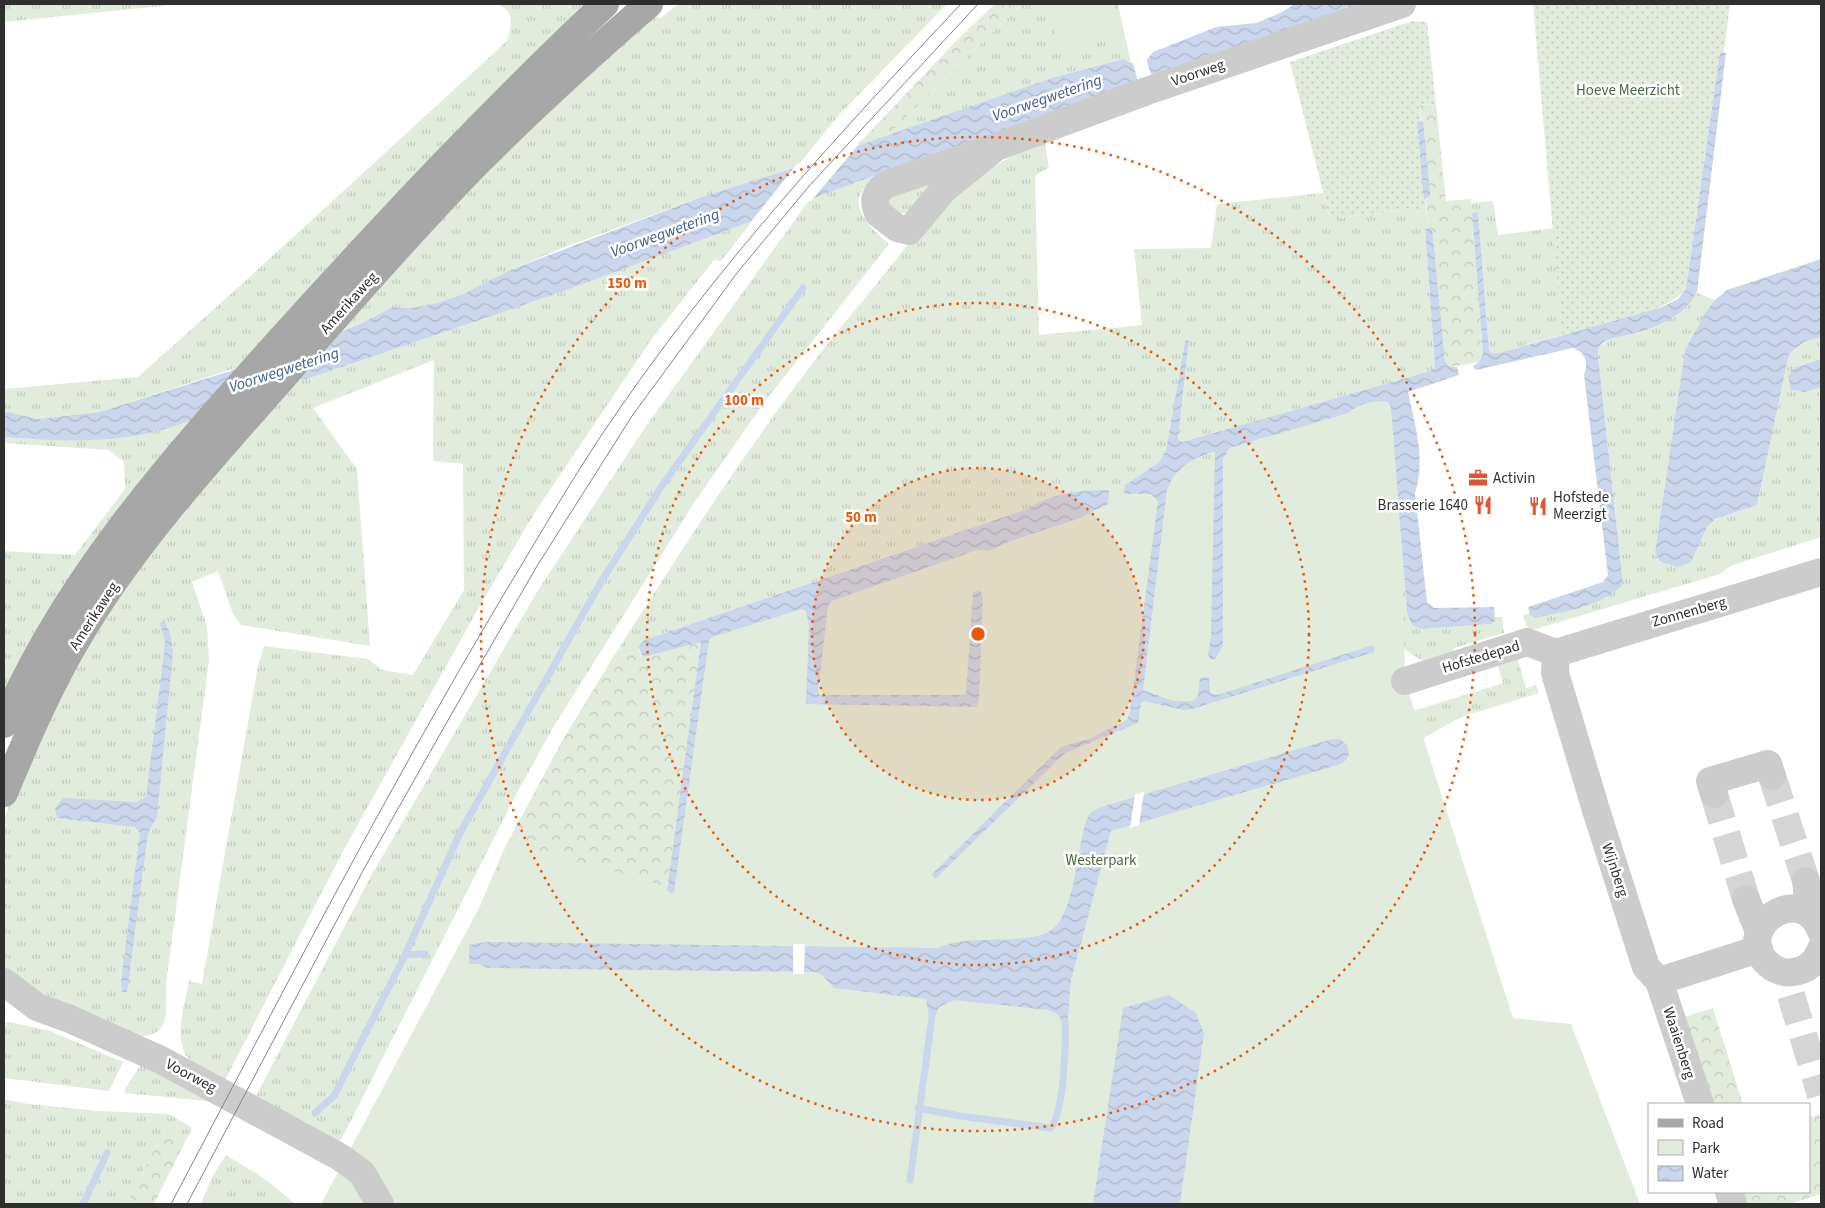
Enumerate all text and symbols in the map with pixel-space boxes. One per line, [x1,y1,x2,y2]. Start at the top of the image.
street label: Voorweg [1169,54,1228,92]
water label: Voorwegwetering [989,69,1105,127]
park label: Hoeve Meerzicht [1576,80,1680,101]
water label: Voorwegwetering [607,203,723,263]
street label: Amerikaweg [315,267,383,339]
text: 150 m [607,273,647,294]
water label: Voorwegwetering [226,342,342,398]
text: 100 m [724,390,764,411]
office icon: Activin [1467,467,1489,489]
place label: Activin [1493,468,1536,489]
place label: Hofstede Meerzigt [1553,487,1609,525]
restaurant icon: Brasserie 1640 [1472,494,1494,516]
place label: Brasserie 1640 [1378,495,1468,516]
restaurant icon: Hofstede Meerzigt [1527,495,1549,517]
text: 50 m [845,507,877,528]
street label: Amerikaweg [64,577,124,654]
street label: Zonnenberg [1649,591,1729,633]
centre of rings [969,625,987,643]
street label: Hofstedepad [1440,635,1522,679]
street label: Wijnberg [1596,840,1634,900]
park label: Westerpark [1065,850,1137,871]
street label: Waaienberg [1658,1004,1701,1082]
street label: Voorweg [162,1054,221,1098]
legend [1648,1103,1810,1193]
text: Road [1692,1113,1724,1134]
text: Park [1692,1138,1721,1159]
text: Water [1692,1163,1729,1184]

